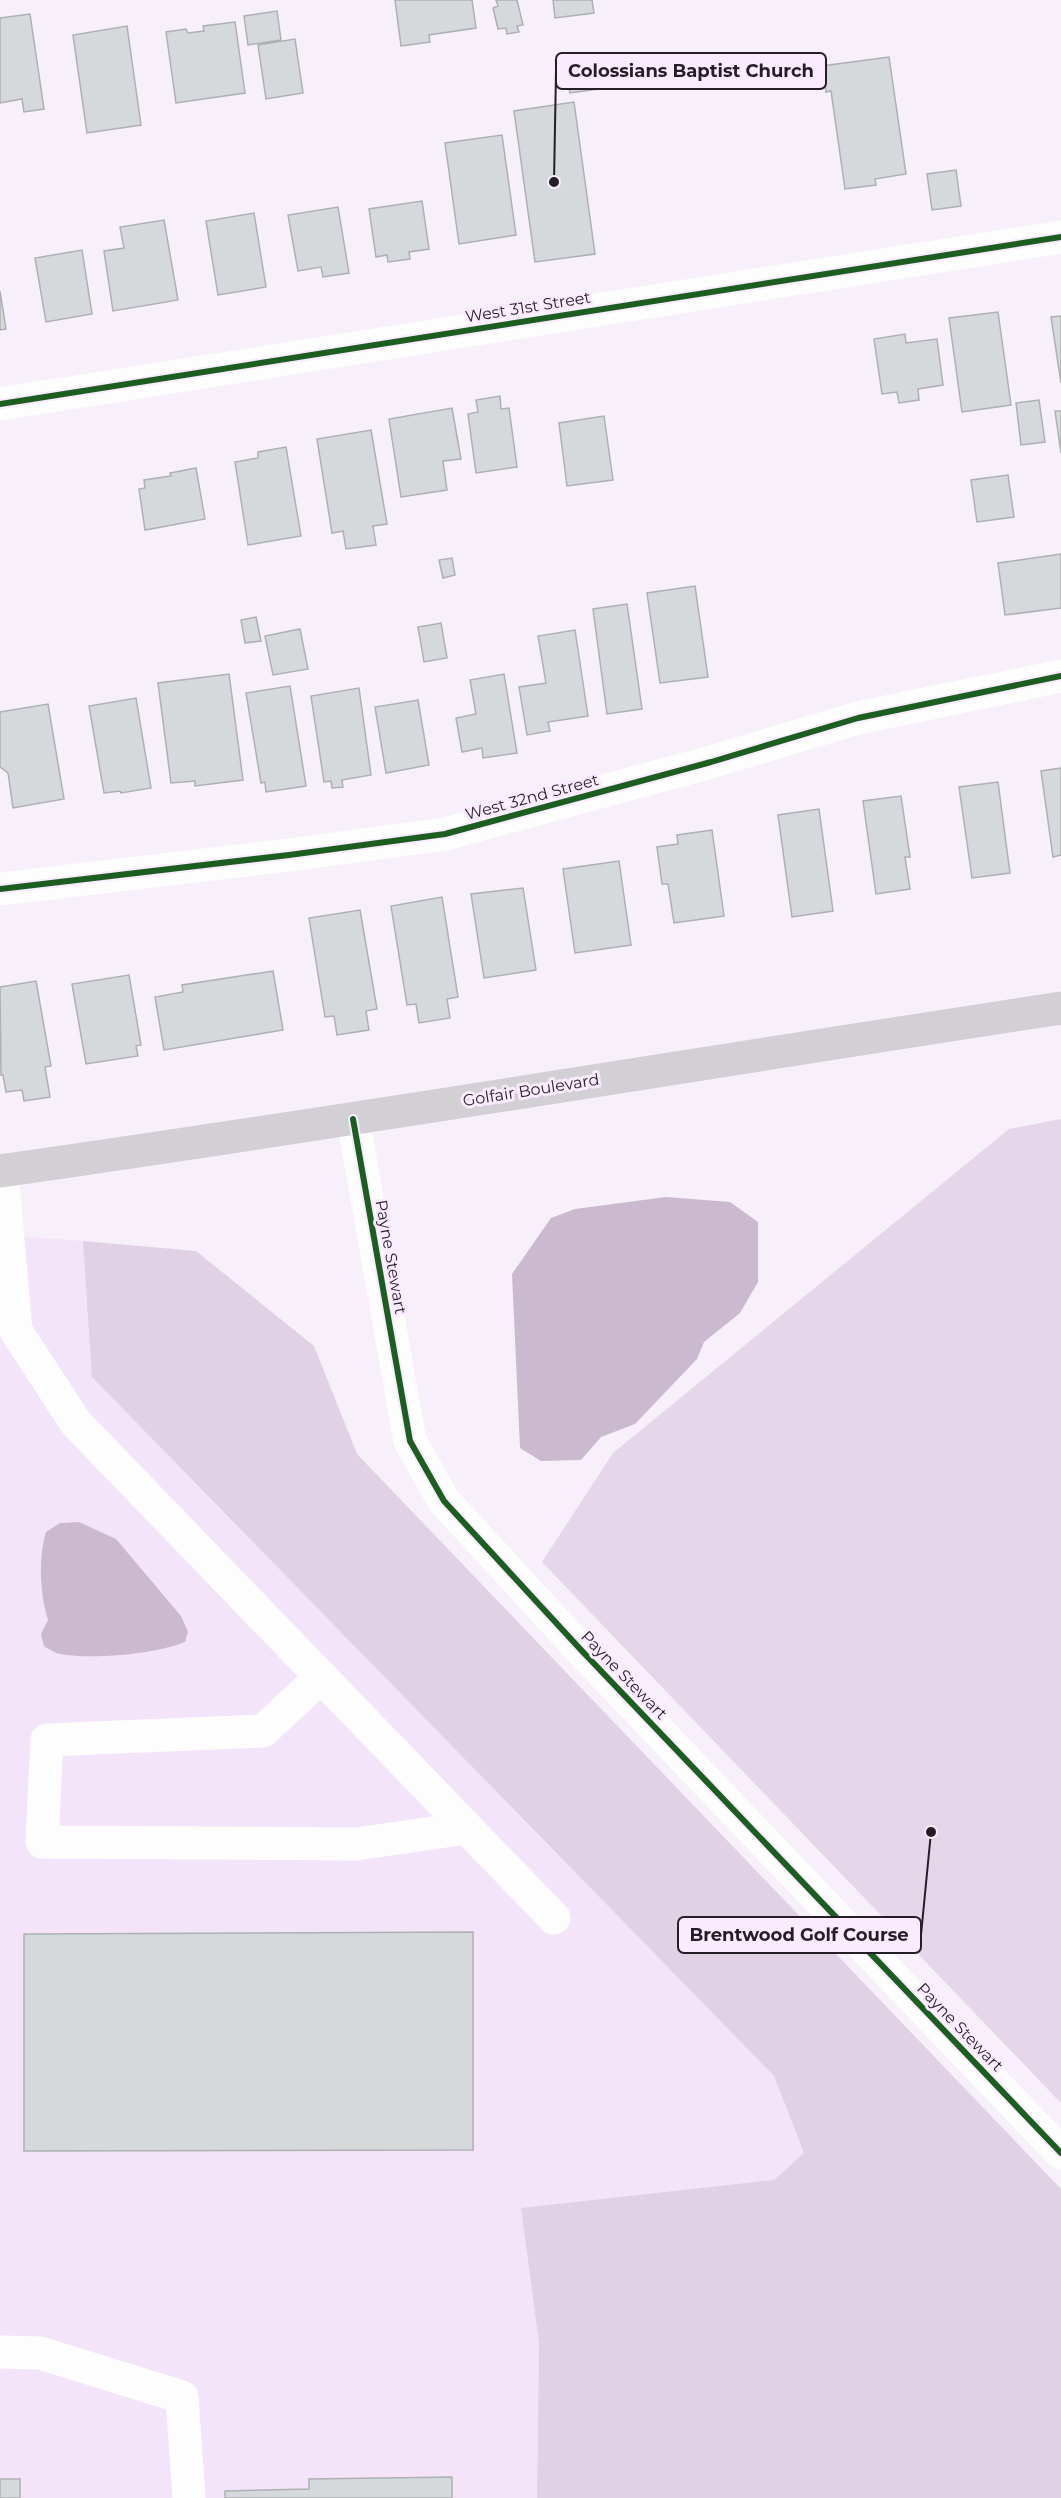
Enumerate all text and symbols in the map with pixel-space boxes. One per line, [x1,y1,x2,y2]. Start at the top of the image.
callout: Colossians Baptist Church [556,53,826,89]
text: Colossians Baptist Church [568,60,814,82]
street label: West 31st Street [464,288,593,326]
street label: West 32nd Street [463,770,601,824]
street label: Golfair Boulevard [461,1070,601,1110]
street label: Payne Stewart [372,1198,410,1316]
street label: Payne Stewart [577,1627,671,1724]
callout: Brentwood Golf Course [678,1917,921,1953]
text: Brentwood Golf Course [689,1924,909,1946]
street label: Payne Stewart [913,1979,1007,2076]

